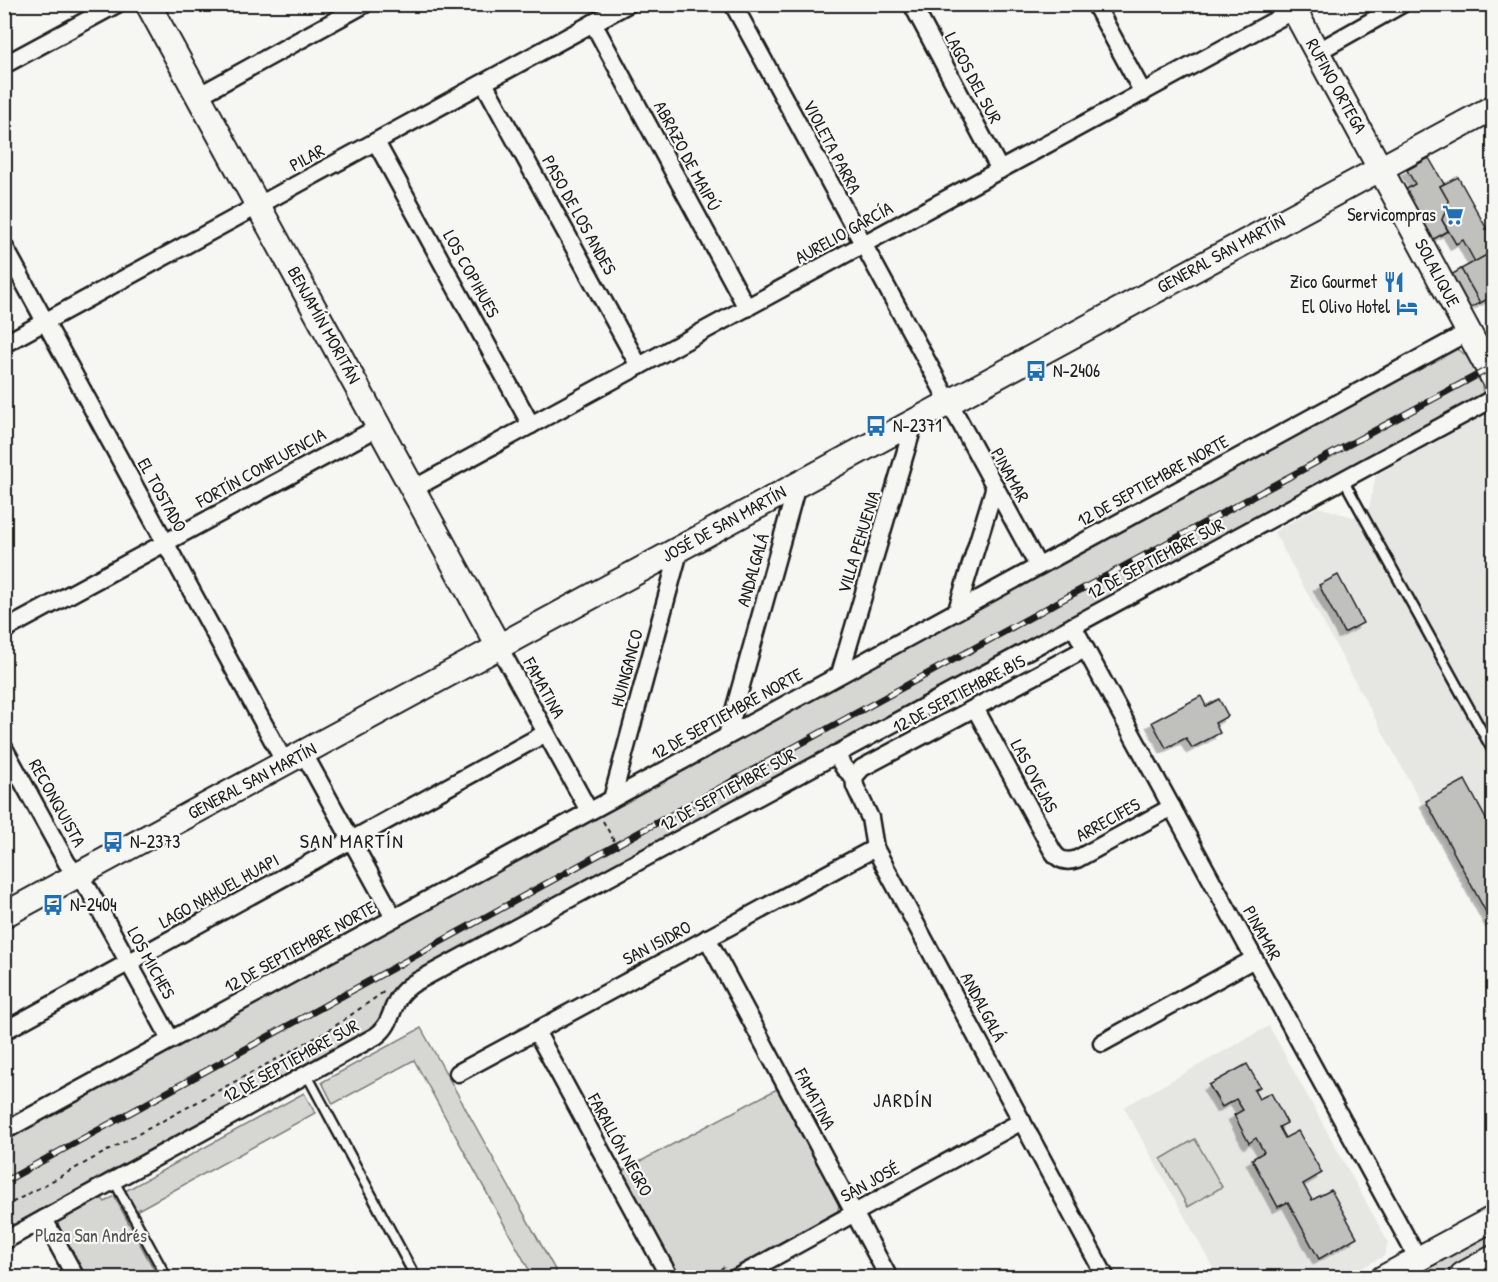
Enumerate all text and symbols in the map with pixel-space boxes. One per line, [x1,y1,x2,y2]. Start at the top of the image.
street label: LAGOS DEL SUR [939,28,1008,128]
street label: RUFINO ORTEGA [1300,34,1373,138]
street label: VIOLETA PARRA [797,95,868,198]
street label: ABRAZO DE MAIPÚ [648,96,727,215]
street label: PILAR [285,138,329,177]
street label: PASO DE LOS ANDES [536,151,623,279]
street label: AURELIO GARCÍA [790,195,897,270]
place label: Servicompras [1347,202,1436,227]
supermarket icon: Servicompras [1441,203,1465,227]
street label: GENERAL SAN MARTÍN [1152,208,1289,299]
street label: LOS COPIHUES [437,226,506,322]
street label: SOLALIQUE [1409,234,1466,311]
street label: BENJAMÍN MORITÁN [282,262,367,388]
place label: Zico Gourmet [1290,269,1378,294]
restaurant icon: Zico Gourmet [1382,270,1406,294]
place label: El Olivo Hotel [1302,294,1390,319]
hotel icon: El Olivo Hotel [1395,295,1419,319]
place label: N-2406 [1053,358,1100,383]
bus stop icon: N-2406 [1024,359,1048,383]
place label: N-2371 [893,413,942,438]
bus stop icon: N-2371 [864,414,888,438]
street label: FORTÍN CONFLUENCIA [191,421,330,514]
street label: 12 DE SEPTIEMBRE NORTE [1073,429,1233,533]
street label: PINAMAR [985,443,1036,507]
street label: EL TOSTADO [132,453,193,536]
street label: JOSÉ DE SAN MARTÍN [657,479,790,568]
street label: VILLA PEHUENIA [831,487,886,596]
street label: 12 DE SEPTIEMBRE SUR [1083,512,1229,605]
street label: ANDALGALÁ [730,530,775,609]
street label: HUINGANCO [604,626,649,709]
street label: 12 DE SEPTIEMBRE BIS [888,648,1030,739]
street label: FAMATINA [517,652,571,723]
street label: 12 DE SEPTIEMBRE NORTE [647,662,807,766]
street label: LAS OVEJAS [1005,735,1064,817]
street label: GENERAL SAN MARTÍN [183,736,321,825]
street label: 12 DE SEPTIEMBRE SUR [655,742,800,837]
street label: RECONQUISTA [23,754,92,851]
street label: ARRECIFES [1071,792,1144,848]
district label: SAN MARTÍN [300,827,404,854]
place label: N-2373 [130,829,180,854]
bus stop icon: N-2373 [101,830,125,854]
street label: LAGO NAHUEL HUAPI [154,847,283,934]
place label: N-2404 [70,892,117,917]
bus stop icon: N-2404 [41,893,65,917]
street label: 12 DE SEPTIEMBRE NORTE [220,895,380,999]
street label: PINAMAR [1237,901,1288,965]
street label: SAN ISIDRO [618,914,695,971]
street label: LOS MICHES [121,922,181,1003]
street label: ANDALGALÁ [955,968,1012,1046]
street label: 12 DE SEPTIEMBRE SUR [218,1013,363,1108]
street label: FAMATINA [788,1063,842,1134]
district label: JARDÍN [873,1086,933,1113]
street label: FARALLÓN NEGRO [581,1088,659,1201]
street label: SAN JOSÉ [836,1155,904,1208]
park label: Plaza San Andrés [35,1223,147,1248]

